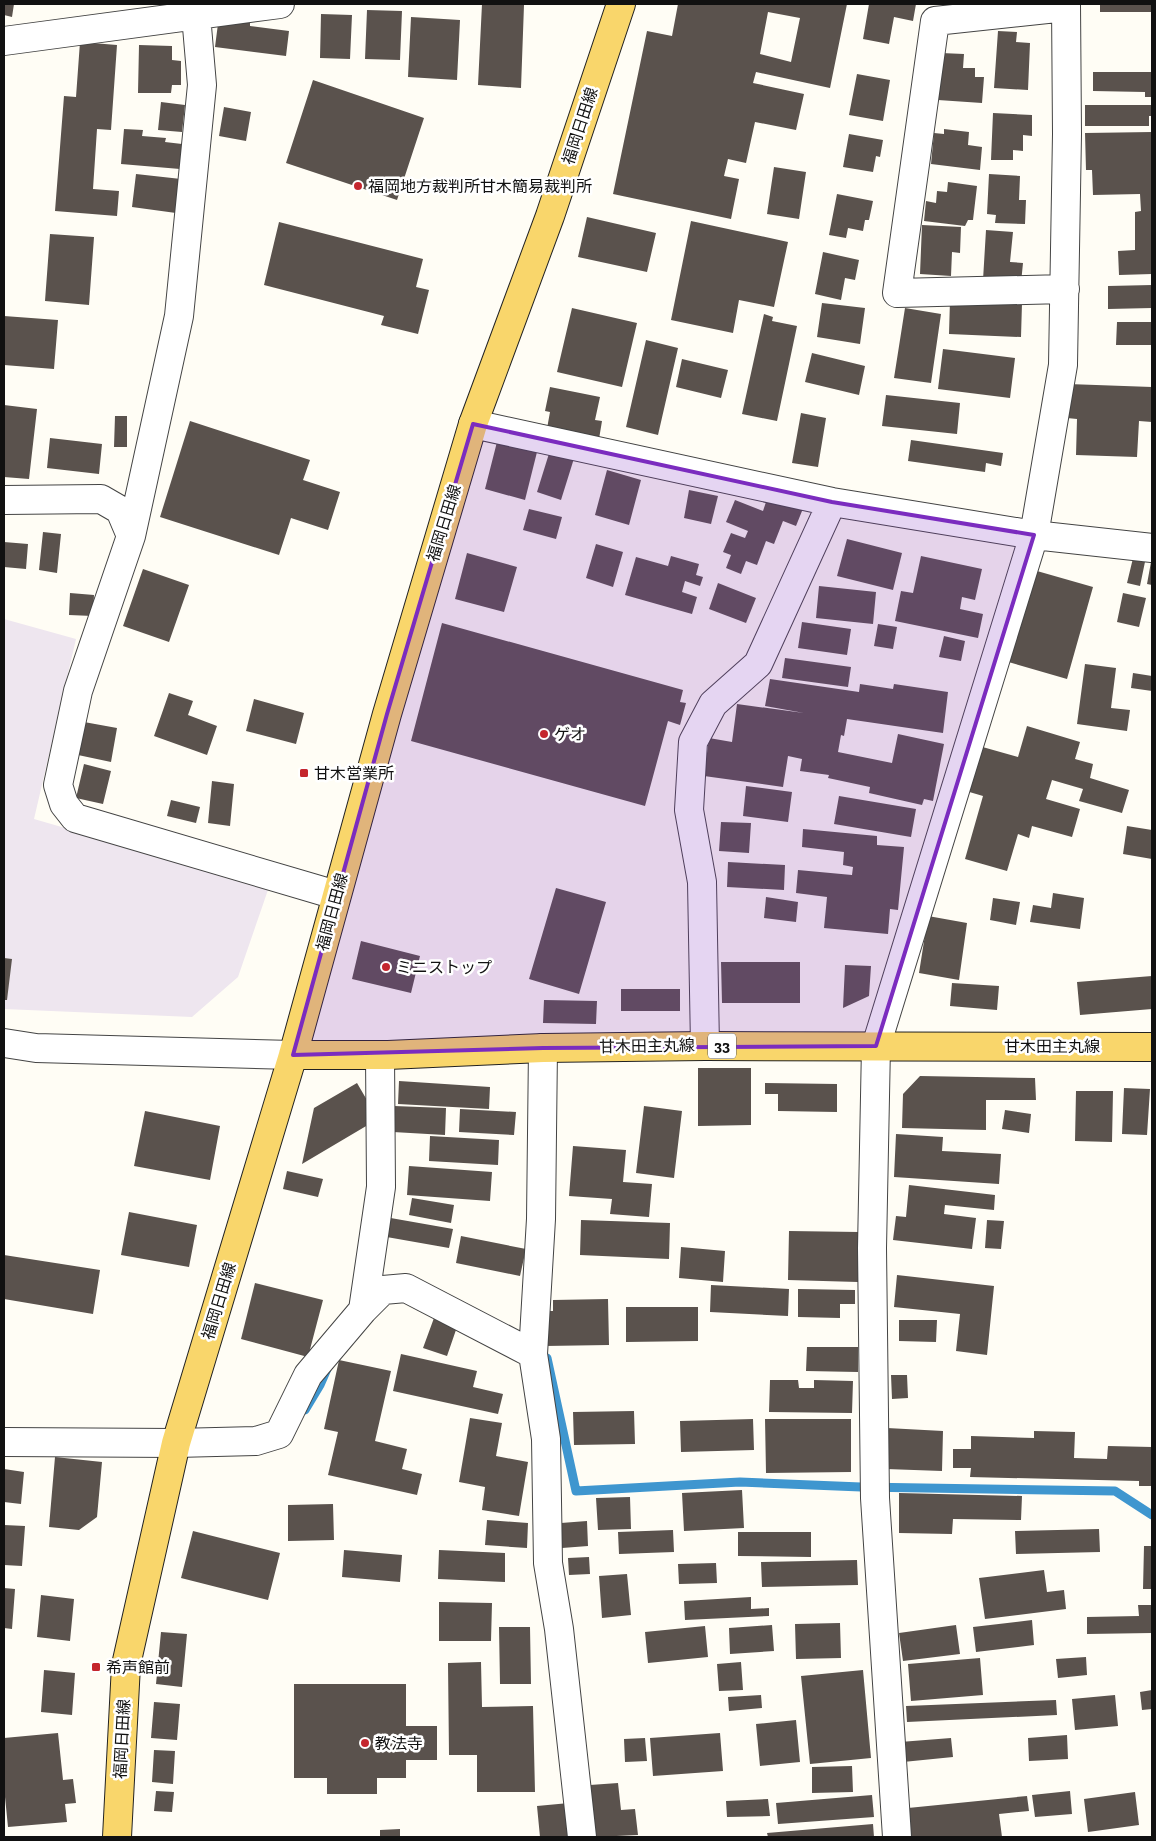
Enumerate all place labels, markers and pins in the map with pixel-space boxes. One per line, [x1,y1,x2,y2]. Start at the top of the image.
place label: 福岡地方裁判所甘木簡易裁判所 [368,177,592,196]
marker: 福岡地方裁判所甘木簡易裁判所 [352,180,364,192]
place label: ゲオ [554,725,586,744]
marker: ゲオ [538,728,550,740]
place label: 甘木営業所 [314,764,394,783]
marker: 甘木営業所 [298,767,310,779]
place label: ミニストップ [396,958,492,977]
marker: ミニストップ [380,961,392,973]
place label: 希声館前 [106,1658,170,1677]
marker: 希声館前 [90,1661,102,1673]
place label: 教法寺 [375,1734,423,1753]
marker: 教法寺 [359,1737,371,1749]

